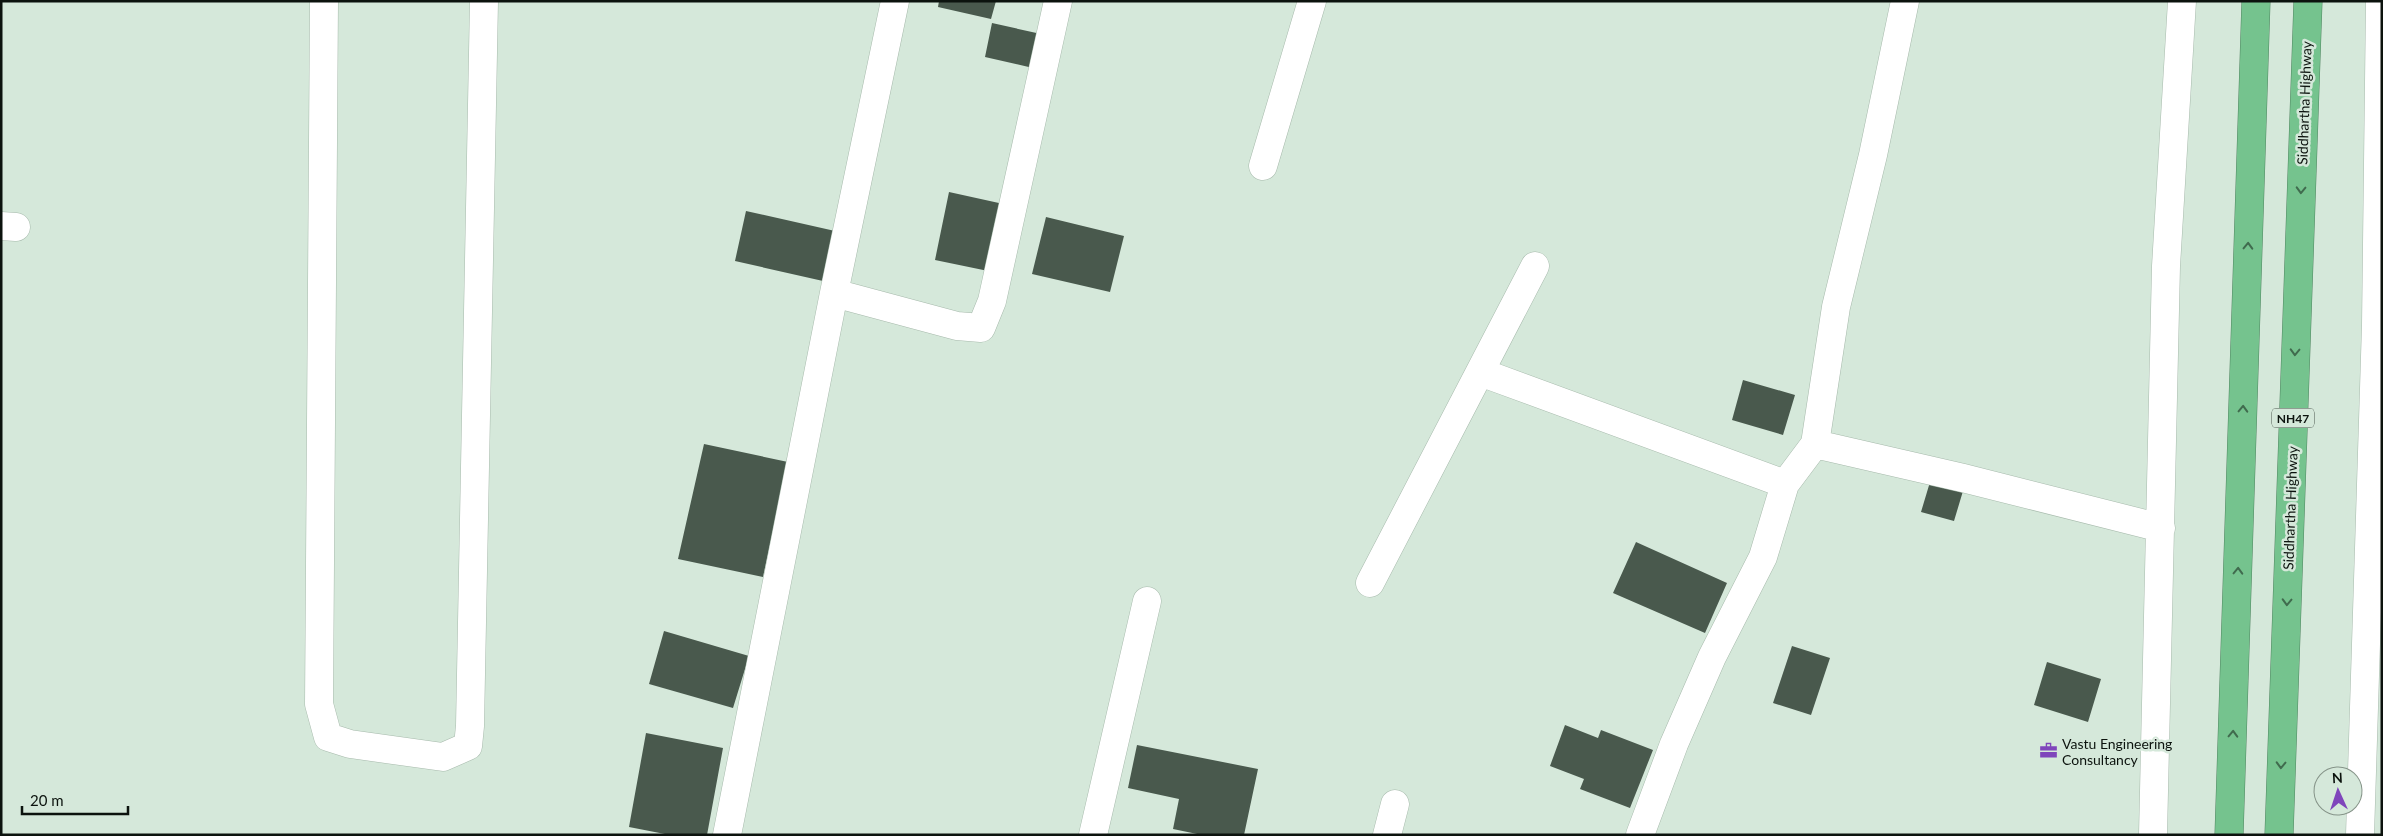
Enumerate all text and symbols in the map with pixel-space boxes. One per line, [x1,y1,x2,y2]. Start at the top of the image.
street label: Siddhartha Highway [2293,40,2315,165]
one-way arrow [2296,186,2307,194]
one-way arrow [2243,242,2254,250]
one-way arrow [2290,349,2301,357]
one-way arrow [2238,404,2248,412]
road number: NH47 [2272,408,2314,428]
street label: Siddhartha Highway [2279,445,2301,570]
one-way arrow [2233,567,2243,574]
one-way arrow [2281,598,2292,606]
one-way arrow [2227,729,2238,737]
place label: Vastu Engineering Consultancy [2062,735,2172,768]
office icon: Vastu Engineering Consultancy [2038,741,2058,761]
one-way arrow [2275,761,2286,769]
north arrow [2313,766,2363,816]
text: N [2331,769,2343,786]
scale bar [22,784,129,816]
text: 20 m [30,791,64,809]

